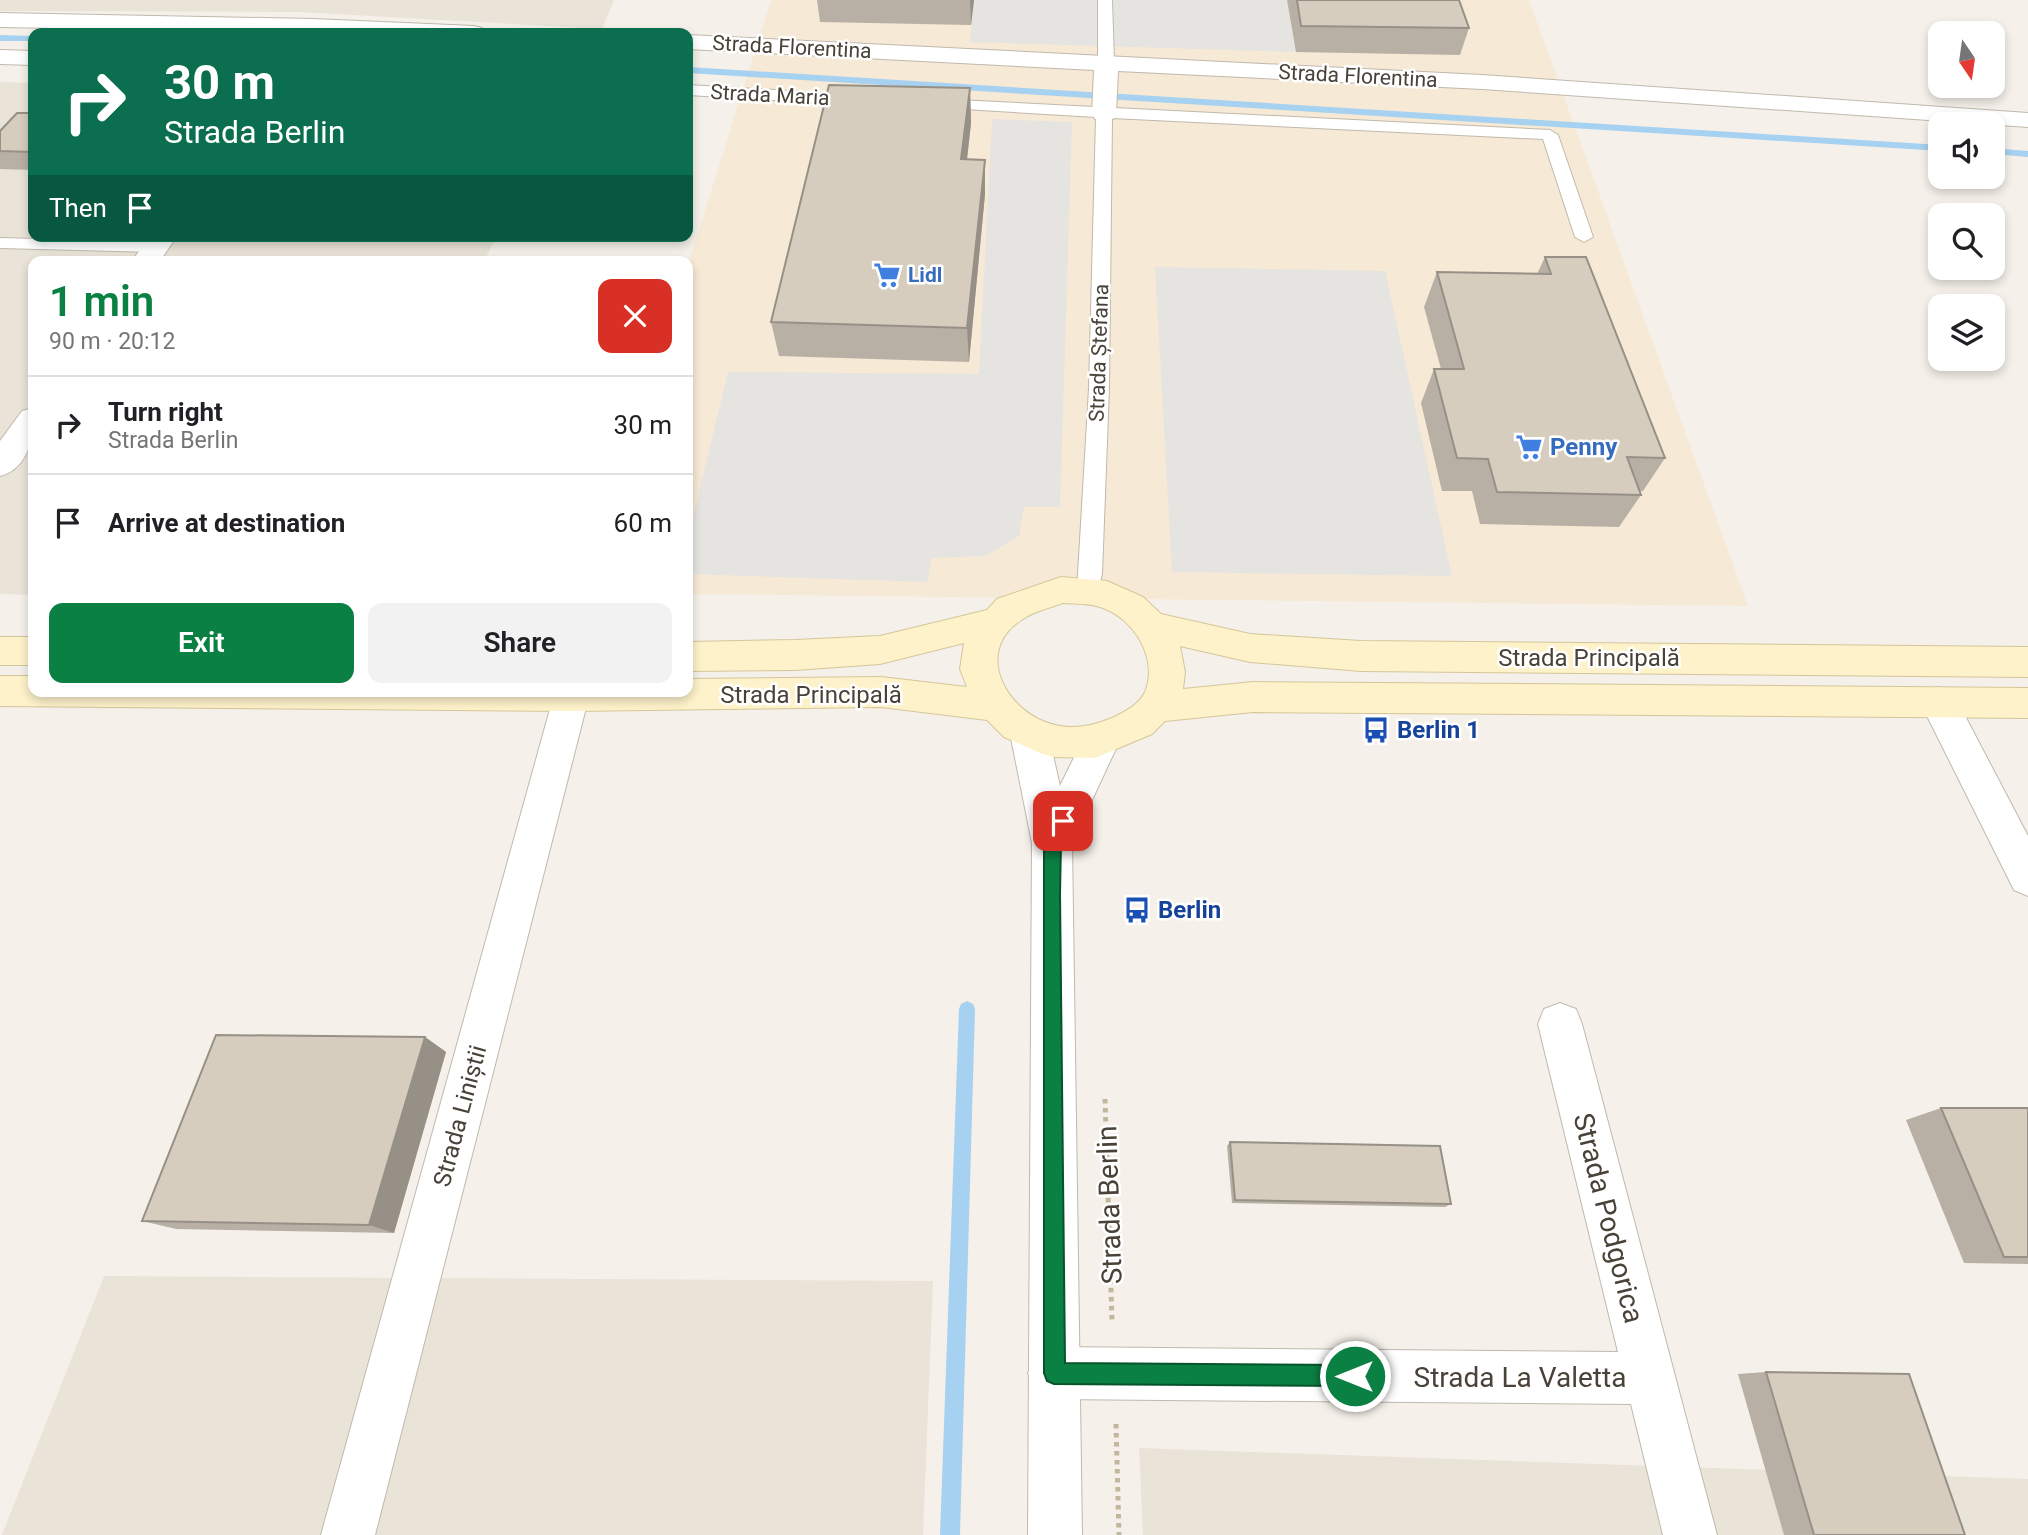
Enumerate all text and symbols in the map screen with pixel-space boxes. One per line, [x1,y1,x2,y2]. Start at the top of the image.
north arrow [1928,21,2006,98]
map controls [1928,21,2005,371]
street label: Strada Florentina [712,31,872,63]
text: 30 m [164,54,275,111]
icon: right [49,56,140,147]
street label: Strada Florentina [1278,60,1438,92]
street label: Strada Maria [710,80,830,110]
button: sound [1928,112,2005,189]
text: Strada Berlin [164,113,345,151]
icon: arrive [121,189,159,227]
text: Then [49,193,107,223]
button: search [1928,203,2005,280]
supermarket icon: Lidl [872,260,902,290]
place label: Lidl [908,263,942,287]
text: 1 min [49,277,154,326]
button: close [598,279,672,353]
street label: Strada Ștefana [1085,284,1113,422]
button: layers [1928,294,2005,371]
text: 90 m · 20:12 [49,328,175,355]
text: Turn right [108,397,223,427]
icon: right [49,406,87,444]
text: 30 m [614,410,672,440]
text: Strada Berlin [108,427,238,454]
supermarket icon: Penny [1514,432,1544,462]
place label: Penny [1550,433,1618,461]
icon: arrive [49,504,87,542]
text: Arrive at destination [108,508,345,538]
text: 60 m [614,508,672,538]
button: Exit [49,603,354,683]
button: Share [368,603,672,683]
street label: Strada Principală [1498,644,1680,672]
street label: Strada Principală [720,681,902,709]
bus stop icon: Berlin 1 [1361,715,1391,745]
place label: Berlin 1 [1397,716,1480,744]
pin [1033,791,1093,851]
icon: arrive [1044,802,1082,840]
bus stop icon: Berlin [1122,895,1152,925]
place label: Berlin [1158,896,1221,924]
street label: Strada Liniștii [428,1042,492,1190]
street label: Strada Podgorica [1566,1110,1651,1326]
street label: Strada Berlin [1090,1125,1129,1285]
position arrow [1318,1339,1392,1413]
street label: Strada La Valetta [1414,1361,1626,1394]

